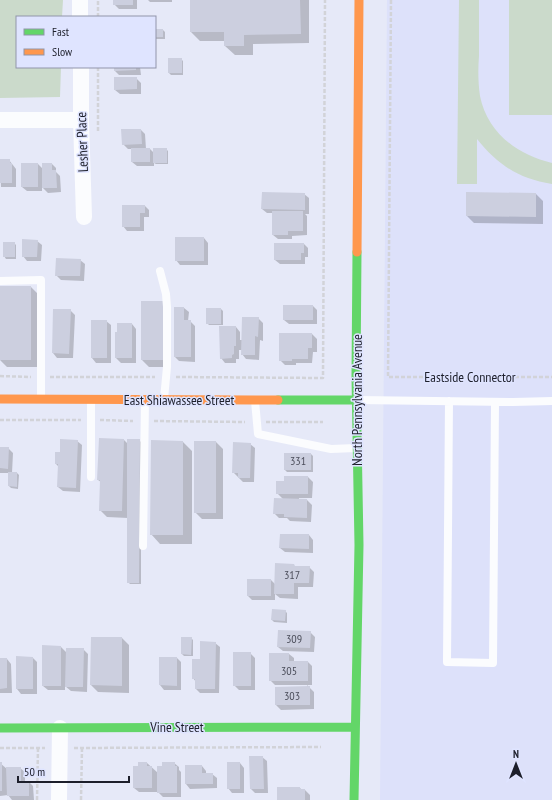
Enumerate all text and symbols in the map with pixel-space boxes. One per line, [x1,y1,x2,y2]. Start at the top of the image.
legend [16,16,156,68]
text: Fast [52,24,70,39]
text: Slow [52,44,73,59]
street label: Lesher Place [72,111,92,172]
street label: North Pennsylvania Avenue [348,334,366,466]
street label: Eastside Connector [424,368,516,386]
street label: East Shiawassee Street [124,391,234,409]
house number: 331 [290,453,306,468]
house number: 317 [284,567,300,582]
house number: 309 [286,631,302,646]
house number: 305 [281,663,297,678]
house number: 303 [284,688,300,703]
street label: Vine Street [149,718,204,736]
north arrow [496,744,536,784]
text: N [513,747,519,761]
scale bar [18,758,129,784]
text: 50 m [24,764,45,779]

